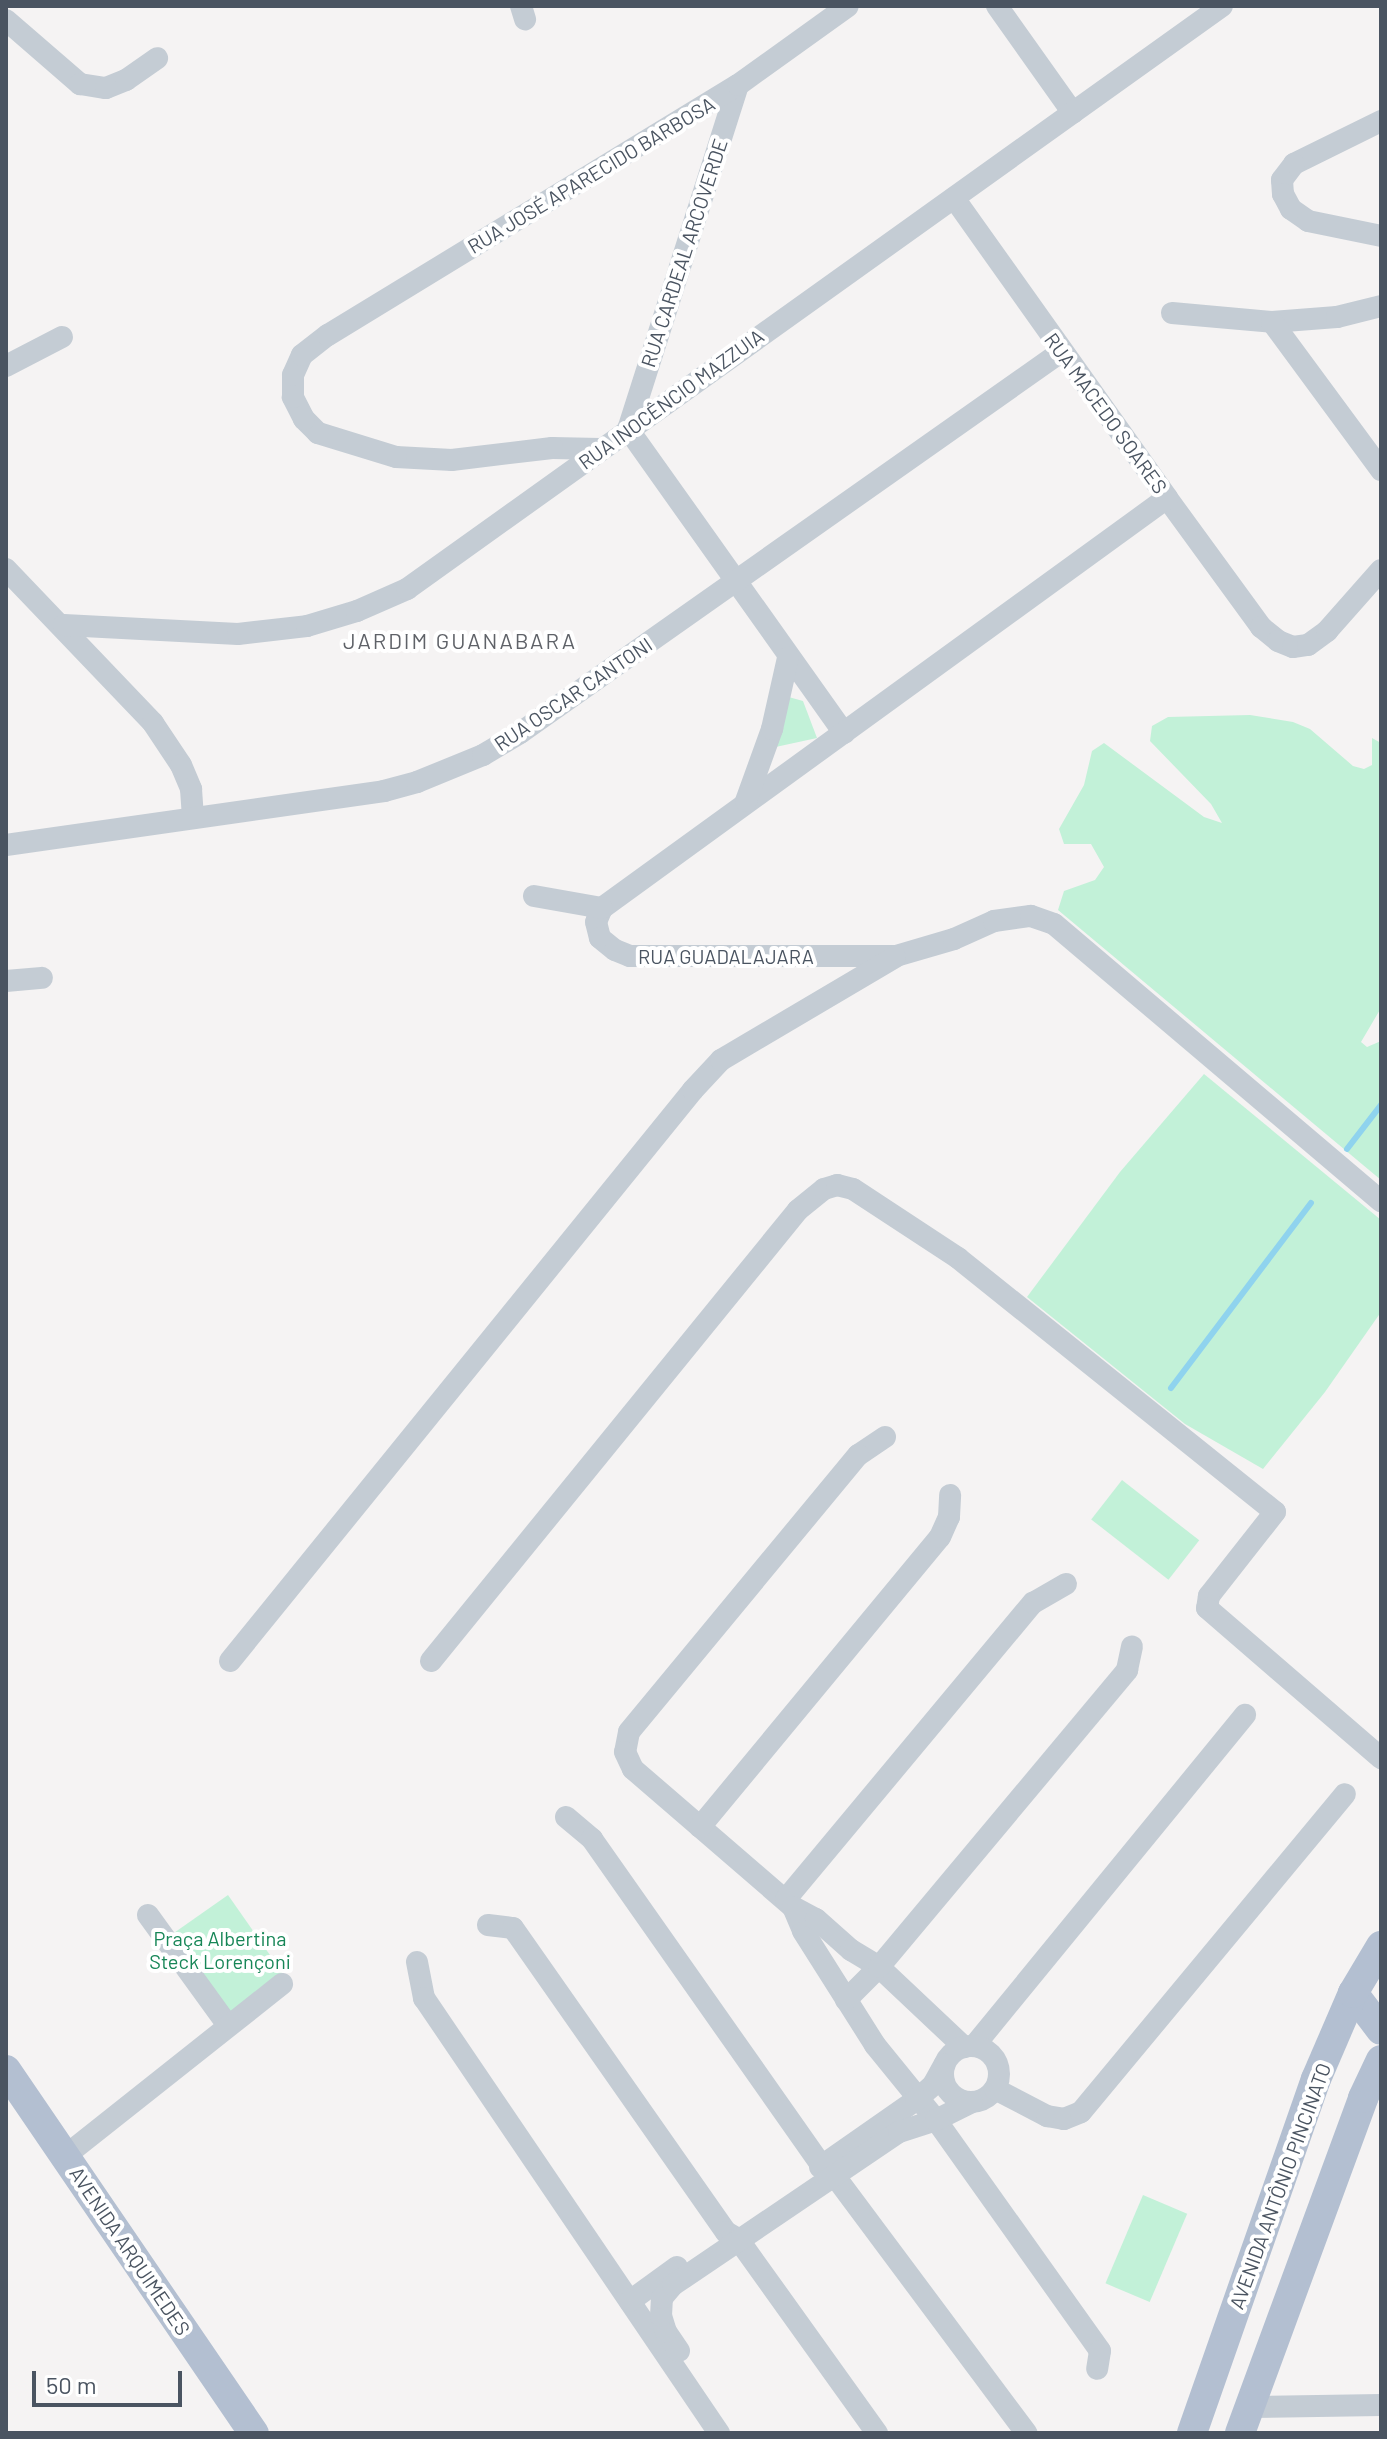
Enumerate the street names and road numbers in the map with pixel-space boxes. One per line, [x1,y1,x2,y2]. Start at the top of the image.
street label: RUA JOSÉ APARECIDO BARBOSA [463,92,719,258]
street label: RUA CARDEAL ARCOVERDE [636,136,732,370]
street label: RUA INOCÊNCIO MAZZUIA [574,324,768,474]
street label: RUA MACEDO SOARES [1040,328,1172,498]
street label: RUA OSCAR CANTONI [490,632,656,756]
street label: RUA GUADALAJARA [638,944,814,968]
street label: AVENIDA ANTÔNIO PINCINATO [1224,2060,1336,2312]
street label: AVENIDA ARQUIMEDES [65,2162,195,2340]

